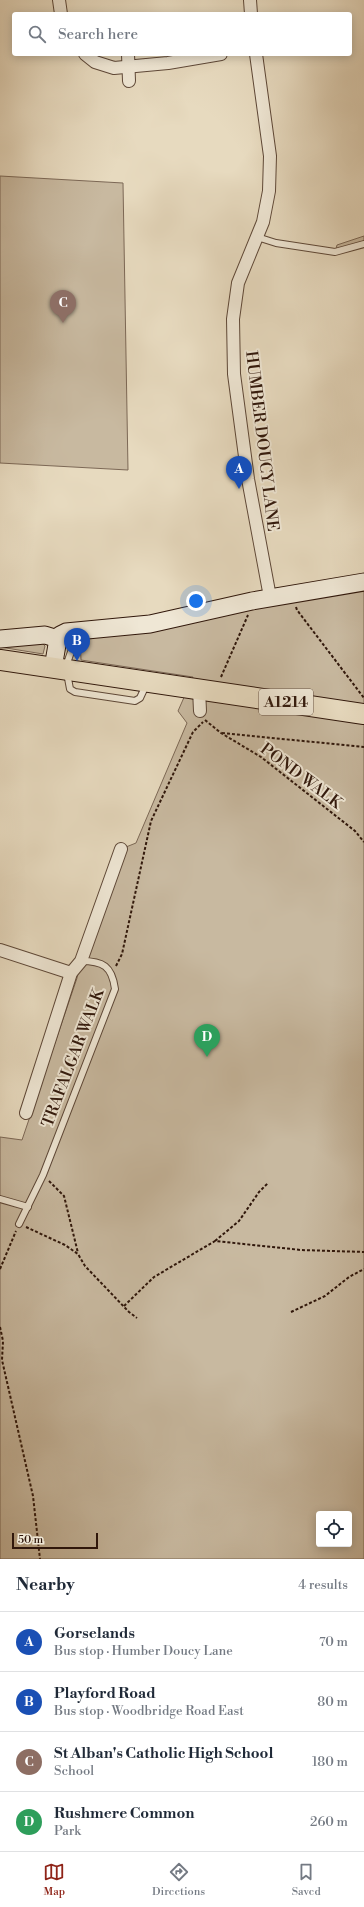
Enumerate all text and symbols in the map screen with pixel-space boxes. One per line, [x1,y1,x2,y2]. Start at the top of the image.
search box [12,12,352,56]
icon: search [26,23,48,45]
text: Search here [58,25,138,44]
pin: C [50,290,76,323]
street label: HUMBER DOUCY LANE [241,350,283,532]
pin: A [226,456,252,489]
your location [186,591,206,611]
pin: B [64,628,90,661]
road number: A1214 [259,689,313,715]
street label: POND WALK [256,739,347,814]
street label: TRAFALGAR WALK [37,985,109,1130]
pin: D [194,1024,220,1057]
map controls [316,1511,352,1547]
button: locate [316,1511,352,1547]
scale bar [12,1531,98,1550]
text: 50 m [18,1533,43,1547]
text: Nearby [16,1574,75,1596]
text: 4 results [298,1577,348,1593]
text: Gorselands [54,1624,135,1643]
text: A [24,1634,34,1650]
text: 70 m [319,1634,348,1650]
text: Bus stop · Humber Doucy Lane [54,1643,233,1659]
text: Playford Road [54,1684,156,1703]
text: B [24,1694,34,1710]
text: 80 m [317,1694,348,1710]
text: Bus stop · Woodbridge Road East [54,1703,244,1719]
text: St Alban's Catholic High School [54,1744,273,1763]
text: C [24,1754,34,1770]
text: 180 m [312,1754,348,1770]
text: School [54,1763,94,1779]
text: Rushmere Common [54,1804,195,1823]
text: D [24,1814,34,1830]
text: 260 m [310,1814,348,1830]
text: Park [54,1823,81,1839]
tab: Map [43,1861,65,1899]
tab: Directions [152,1861,205,1899]
tab: Saved [292,1861,321,1899]

